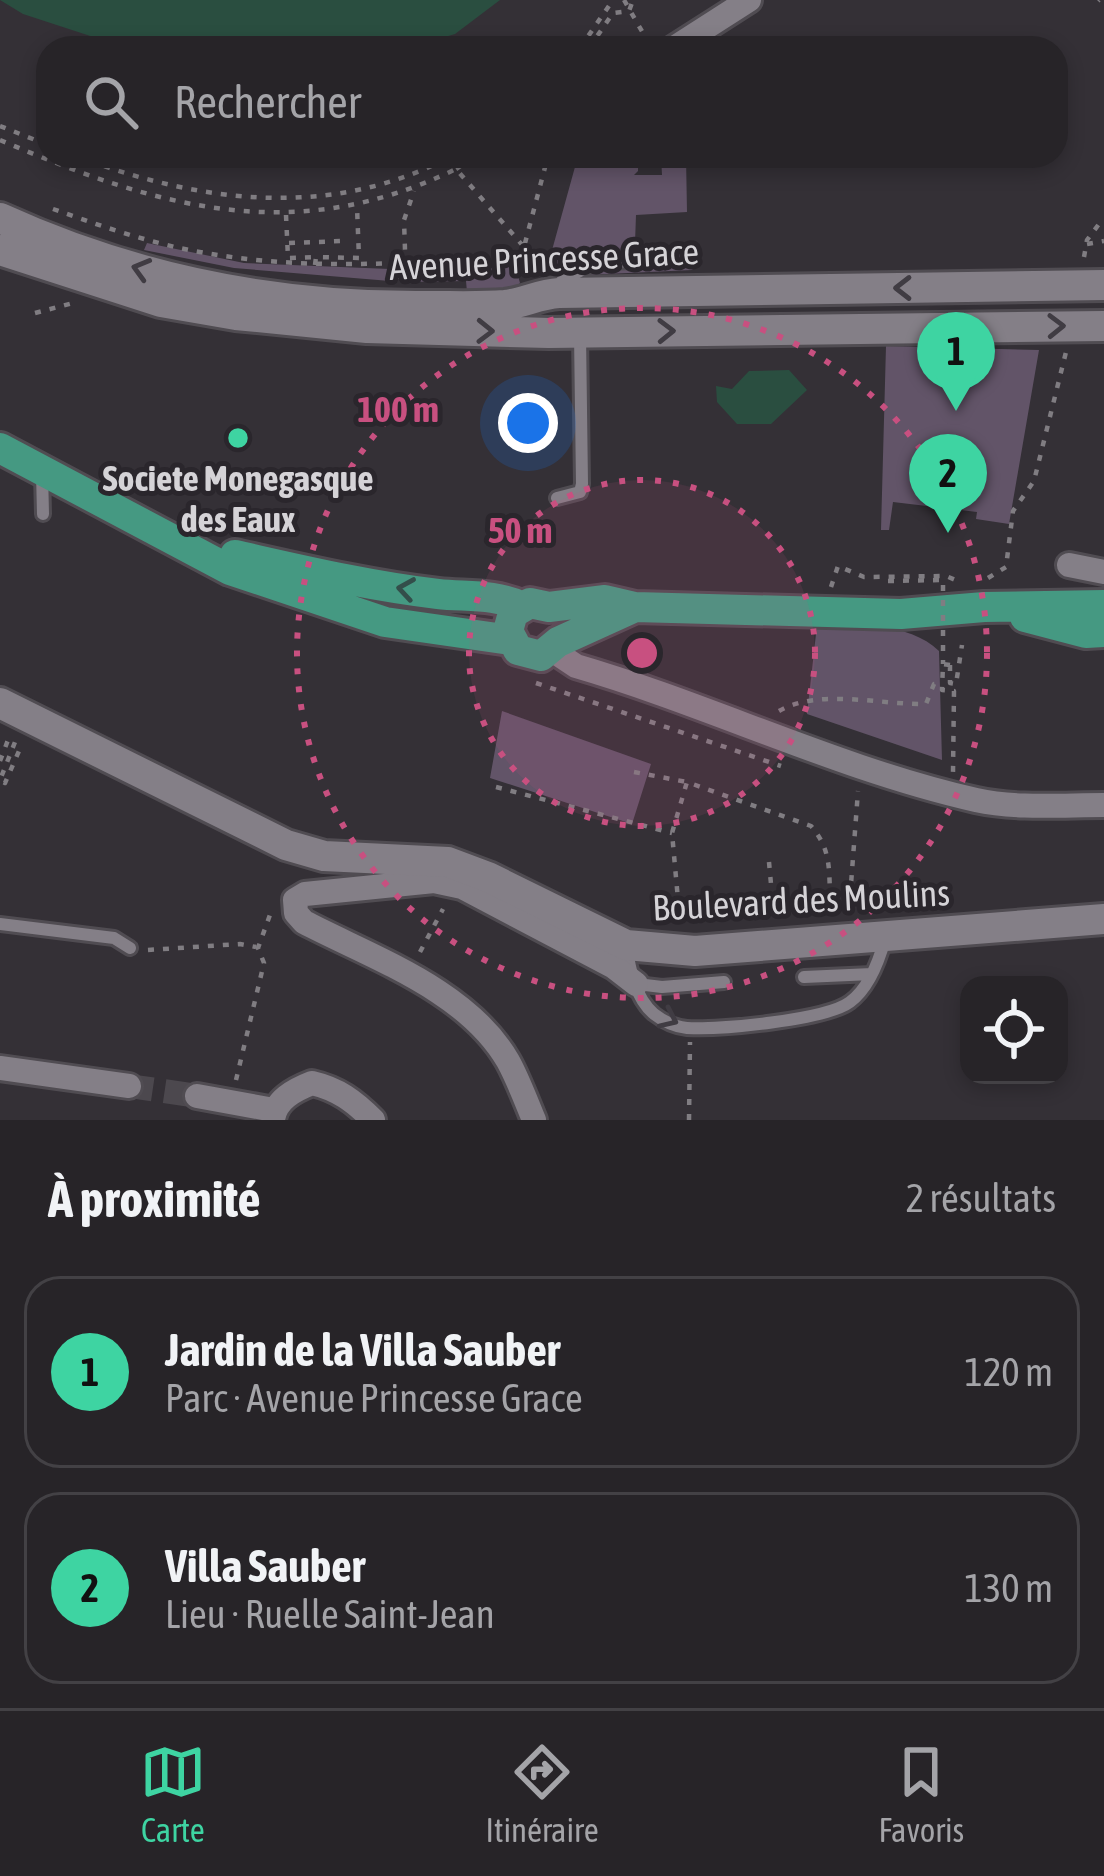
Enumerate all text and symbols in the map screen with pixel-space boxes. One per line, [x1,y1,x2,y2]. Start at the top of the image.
search box [36,36,1068,168]
icon: search [78,69,144,135]
text: Rechercher [174,76,361,128]
street label: Avenue Princesse Grace [388,230,700,288]
one-way arrow [131,259,152,284]
one-way arrow [893,274,912,300]
pin: 1 [917,312,995,411]
one-way arrow [1047,314,1066,340]
one-way arrow [476,318,495,344]
one-way arrow [657,319,676,345]
text: 100 m [357,388,439,430]
your location [498,393,558,453]
marker: Societe Monegasque des Eaux [225,425,251,451]
pin: 2 [909,434,987,533]
place label: Societe Monegasque des Eaux [102,457,374,540]
text: 50 m [488,509,552,551]
one-way arrow [396,577,416,603]
centre of rings [621,632,663,674]
street label: Boulevard des Moulins [651,871,951,929]
map controls [960,976,1068,1084]
button: locate [960,976,1068,1084]
one-way arrow [657,1005,679,1029]
text: À proximité [48,1169,261,1228]
text: 2 résultats [906,1176,1056,1220]
text: Jardin de la Villa Sauber [165,1324,560,1376]
text: 1 [81,1350,99,1394]
text: 120 m [965,1350,1053,1394]
text: Parc · Avenue Princesse Grace [165,1376,583,1420]
text: Villa Sauber [165,1540,365,1592]
text: 2 [81,1566,99,1610]
text: 130 m [965,1566,1053,1610]
text: Lieu · Ruelle Saint-Jean [165,1592,495,1636]
tab: Carte [140,1739,206,1849]
tab: Itinéraire [486,1739,599,1849]
tab: Favoris [878,1739,964,1849]

